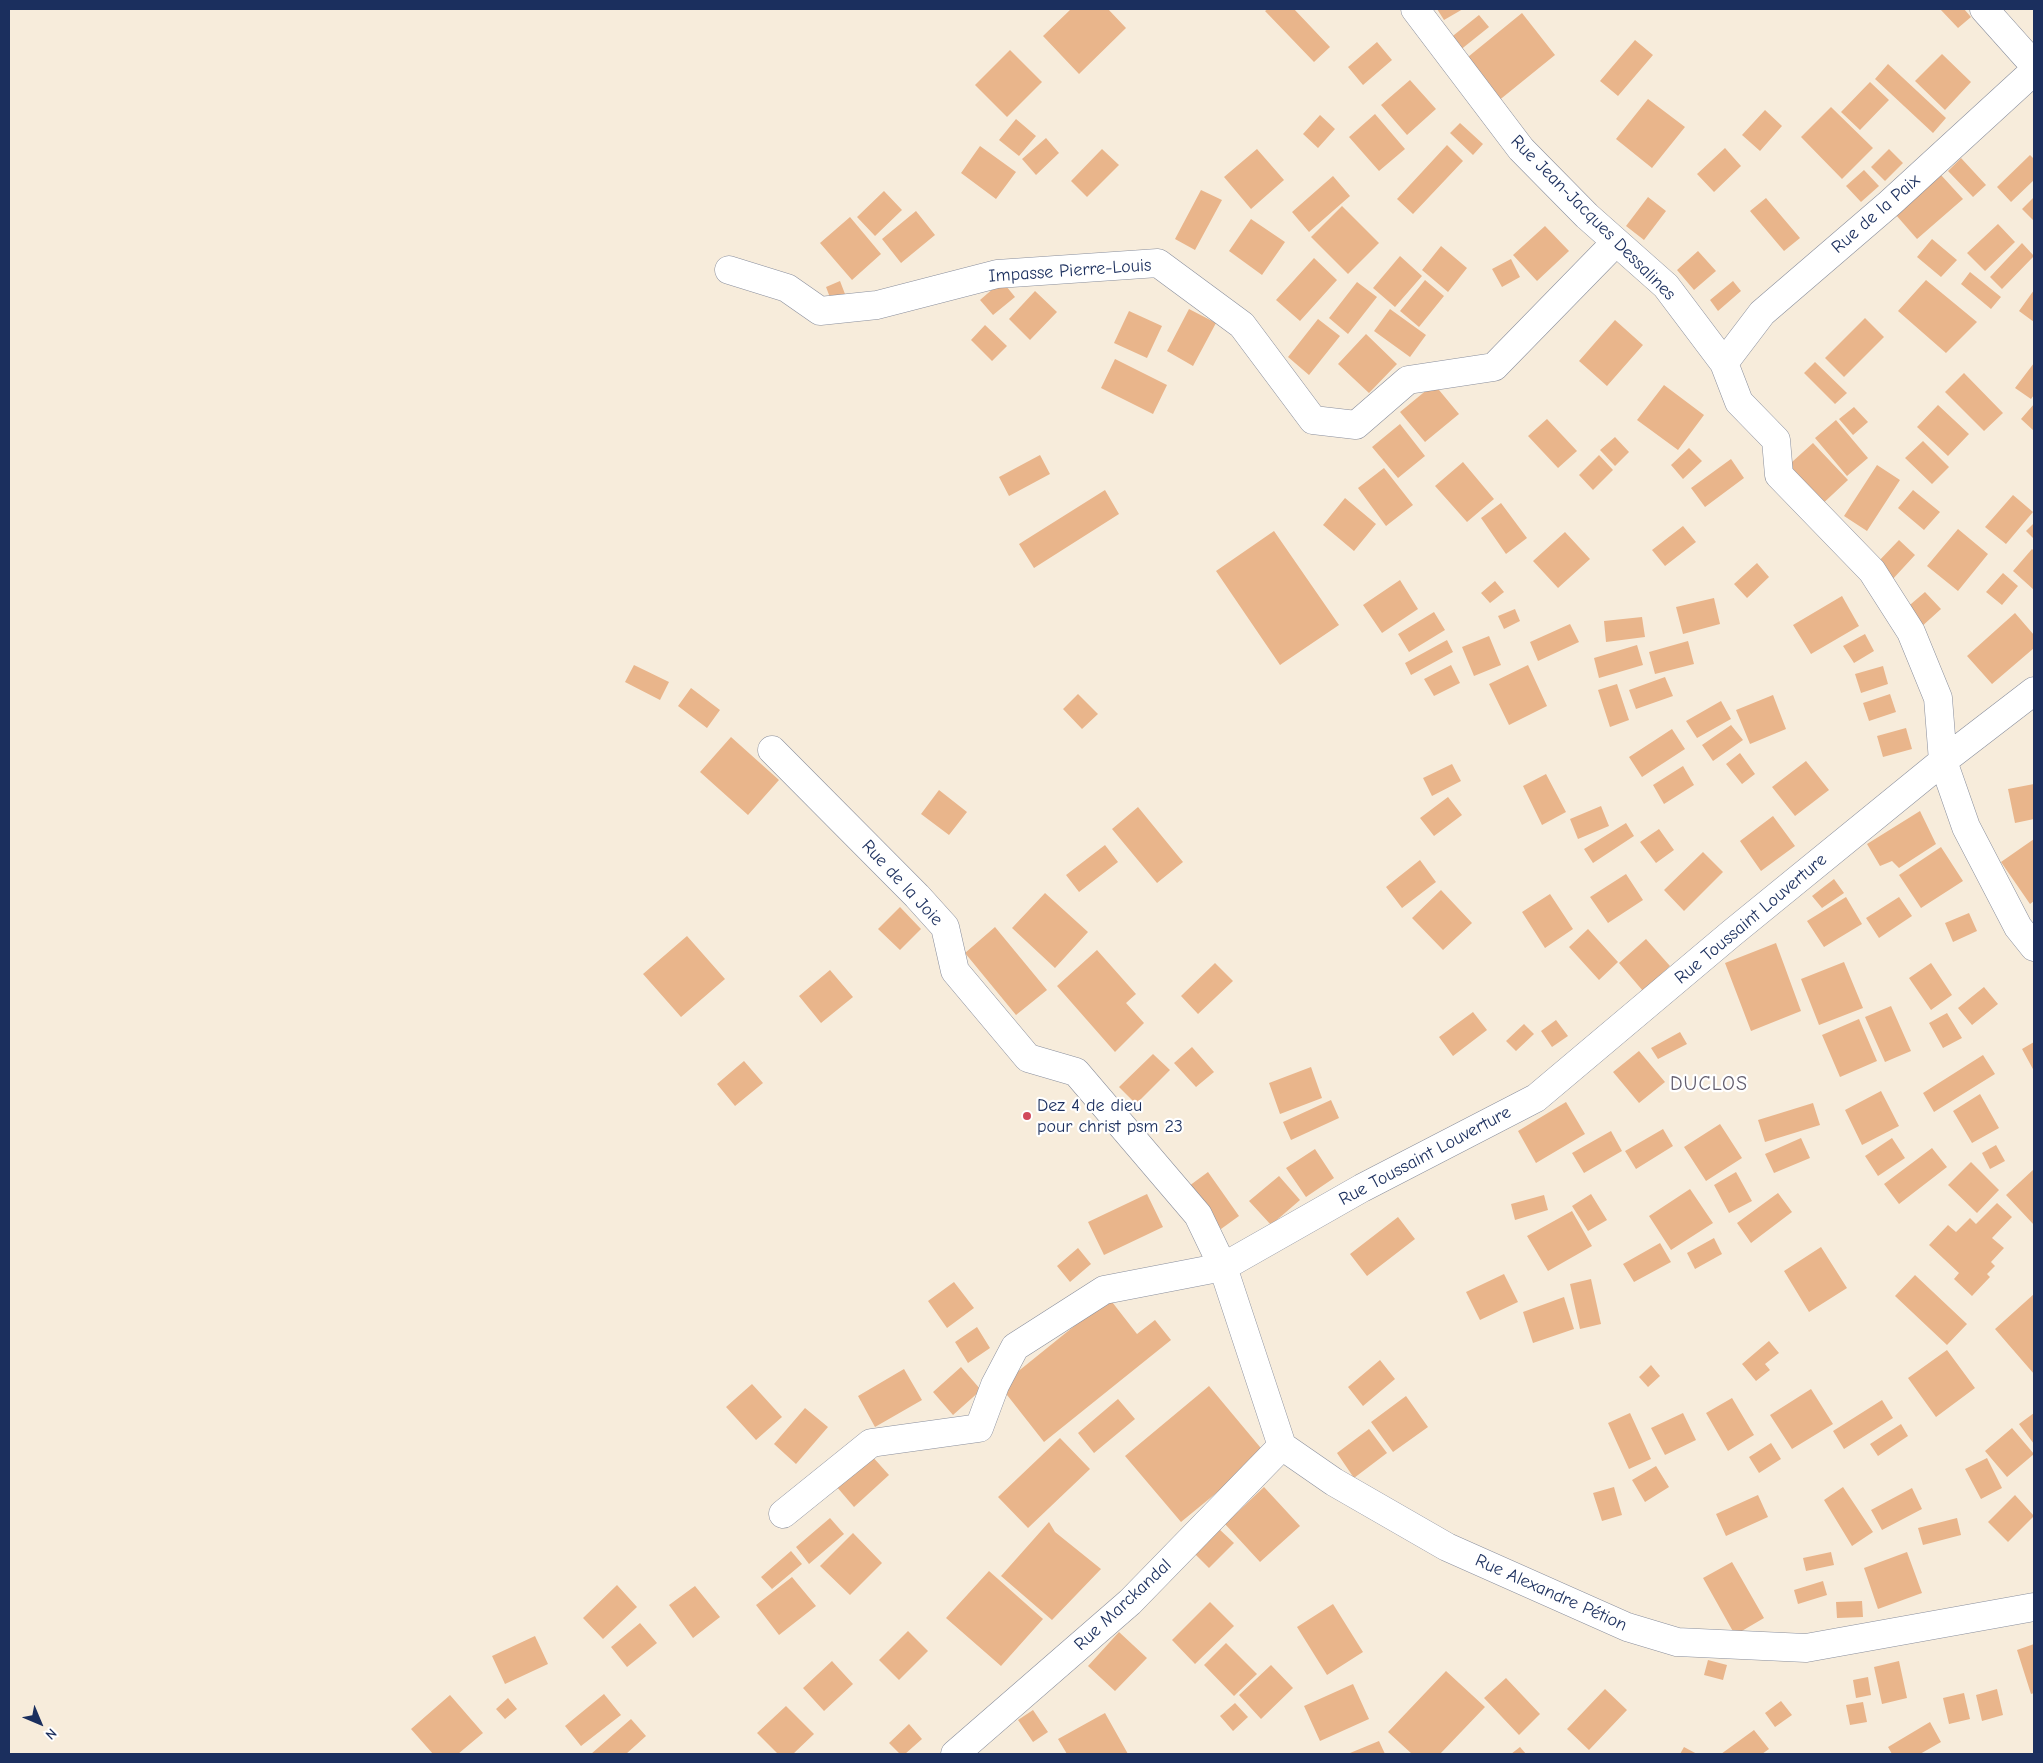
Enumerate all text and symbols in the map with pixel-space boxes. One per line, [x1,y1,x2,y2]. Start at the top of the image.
street label: Rue Jean-Jacques Dessalines [1506,131,1680,305]
street label: Rue de la Paix [1827,170,1925,258]
street label: Impasse Pierre-Louis [988,255,1152,287]
street label: Rue de la Joie [857,836,947,930]
street label: Rue Toussaint Louverture [1671,849,1831,989]
district label: DUCLOS [1669,1072,1749,1096]
place label: Dez 4 de dieu pour christ psm 23 [1037,1095,1183,1138]
street label: Rue Toussaint Louverture [1335,1101,1515,1211]
marker: Dez 4 de dieu pour christ psm 23 [1021,1110,1033,1122]
street label: Rue Alexandre Pétion [1472,1550,1630,1636]
street label: Rue Marckandal [1070,1554,1176,1656]
north arrow [15,1698,65,1748]
text: N [42,1725,60,1743]

